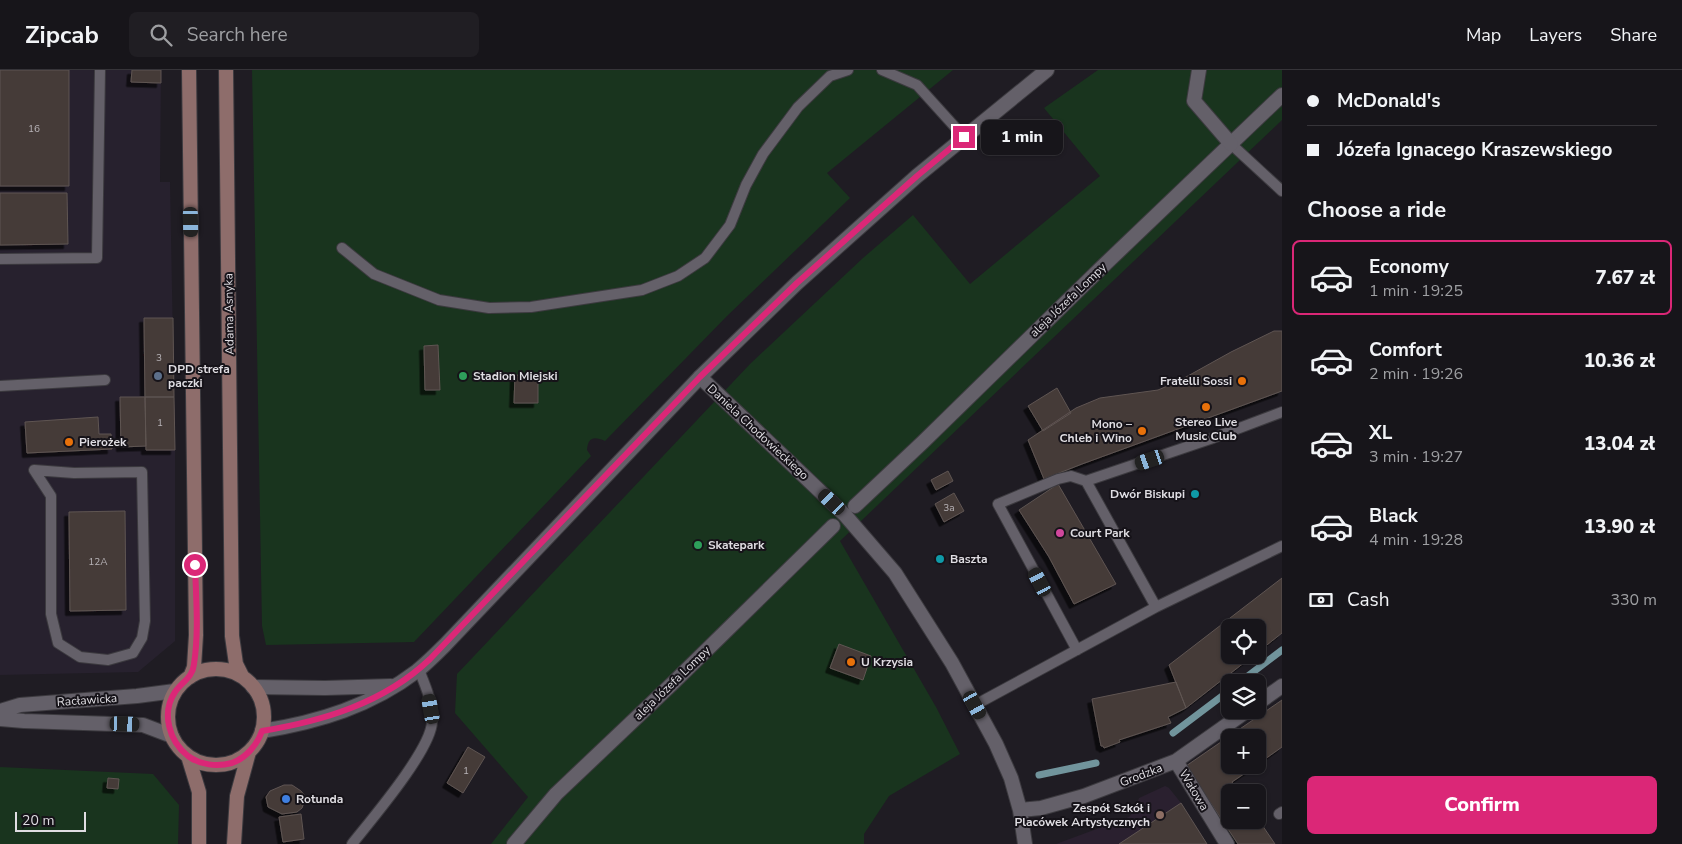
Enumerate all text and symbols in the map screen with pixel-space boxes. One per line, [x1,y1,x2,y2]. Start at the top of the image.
search box [129,12,479,57]
text: Zipcab [25,19,99,51]
icon: search [147,21,175,49]
text: Search here [187,22,288,48]
text: Map [1466,23,1501,47]
text: Layers [1529,23,1582,47]
text: Share [1610,23,1657,47]
text: McDonald's [1337,88,1441,114]
callout: 1 min [982,120,1064,154]
house number: 16 [28,122,40,136]
route end [953,126,975,148]
text: 1 min [1001,126,1043,148]
text: Józefa Ignacego Kraszewskiego [1337,137,1612,163]
text: Choose a ride [1307,195,1446,225]
car [183,207,198,237]
text: Economy [1369,254,1449,280]
icon: car [1309,255,1354,300]
street label: aleja Józefa Lompy [1026,259,1110,341]
text: 7.67 zł [1595,265,1655,291]
street label: Adama Asnyka [220,273,238,355]
text: 1 min · 19:25 [1369,280,1463,302]
text: Comfort [1369,337,1442,363]
icon: car [1309,338,1354,383]
text: 10.36 zł [1584,348,1655,374]
house number: 3 [156,351,162,365]
place label: DPD strefa paczki [168,361,230,391]
text: 2 min · 19:26 [1369,363,1463,385]
place label: Stadion Miejski [473,368,558,384]
marker: DPD strefa paczki [152,370,164,382]
marker: Stadion Miejski [457,370,469,382]
place label: Fratelli Sossi [1160,373,1232,389]
marker: Fratelli Sossi [1236,375,1248,387]
street label: Daniela Chodowieckiego [704,381,812,483]
marker: Stereo Live Music Club [1200,401,1212,413]
place label: Stereo Live Music Club [1175,414,1238,444]
house number: 1 [157,416,163,430]
place label: Mono – Chleb i Wino [1059,416,1132,446]
text: XL [1369,420,1392,446]
icon: car [1309,421,1354,466]
marker: Mono – Chleb i Wino [1136,425,1148,437]
text: 13.04 zł [1584,431,1655,457]
place label: Pierożek [79,434,127,450]
marker: Pierożek [63,436,75,448]
text: 3 min · 19:27 [1369,446,1463,468]
car [1133,448,1166,472]
car [815,486,848,518]
place label: Dwór Biskupi [1110,486,1185,502]
marker: Dwór Biskupi [1189,488,1201,500]
house number: 3a [943,501,955,515]
text: Black [1369,503,1418,529]
icon: car [1309,504,1354,549]
text: 13.90 zł [1584,514,1655,540]
place label: Court Park [1070,525,1130,541]
marker: Court Park [1054,527,1066,539]
text: 4 min · 19:28 [1369,529,1463,551]
place label: Skatepark [708,537,765,553]
marker: Skatepark [692,539,704,551]
place label: Baszta [950,551,987,567]
marker: Baszta [934,553,946,565]
route start [184,554,206,576]
house number: 12A [88,555,108,569]
car [1026,565,1053,599]
icon: cash [1307,586,1335,614]
text: Cash [1347,587,1389,613]
text: 330 m [1610,589,1657,611]
map controls [1221,619,1266,829]
button: locate [1221,619,1266,664]
street label: aleja Józefa Lompy [630,642,714,724]
place label: U Krzysia [861,654,913,670]
marker: U Krzysia [845,656,857,668]
button: layers [1221,674,1266,719]
car [961,688,988,722]
street label: Racławicka [56,690,118,710]
car [421,693,440,725]
car [109,716,140,732]
button: + [1221,729,1266,774]
street label: Grodzka [1117,760,1165,790]
house number: 1 [463,764,469,778]
street label: Wałowa [1175,766,1213,814]
button: Confirm [1307,776,1657,834]
button: − [1221,784,1266,829]
place label: Rotunda [296,791,343,807]
marker: Rotunda [280,793,292,805]
place label: Zespół Szkół i Placówek Artystycznych [1014,800,1150,830]
scale bar [15,809,86,832]
marker: Zespół Szkół i Placówek Artystycznych [1154,809,1166,821]
text: 20 m [22,811,54,830]

